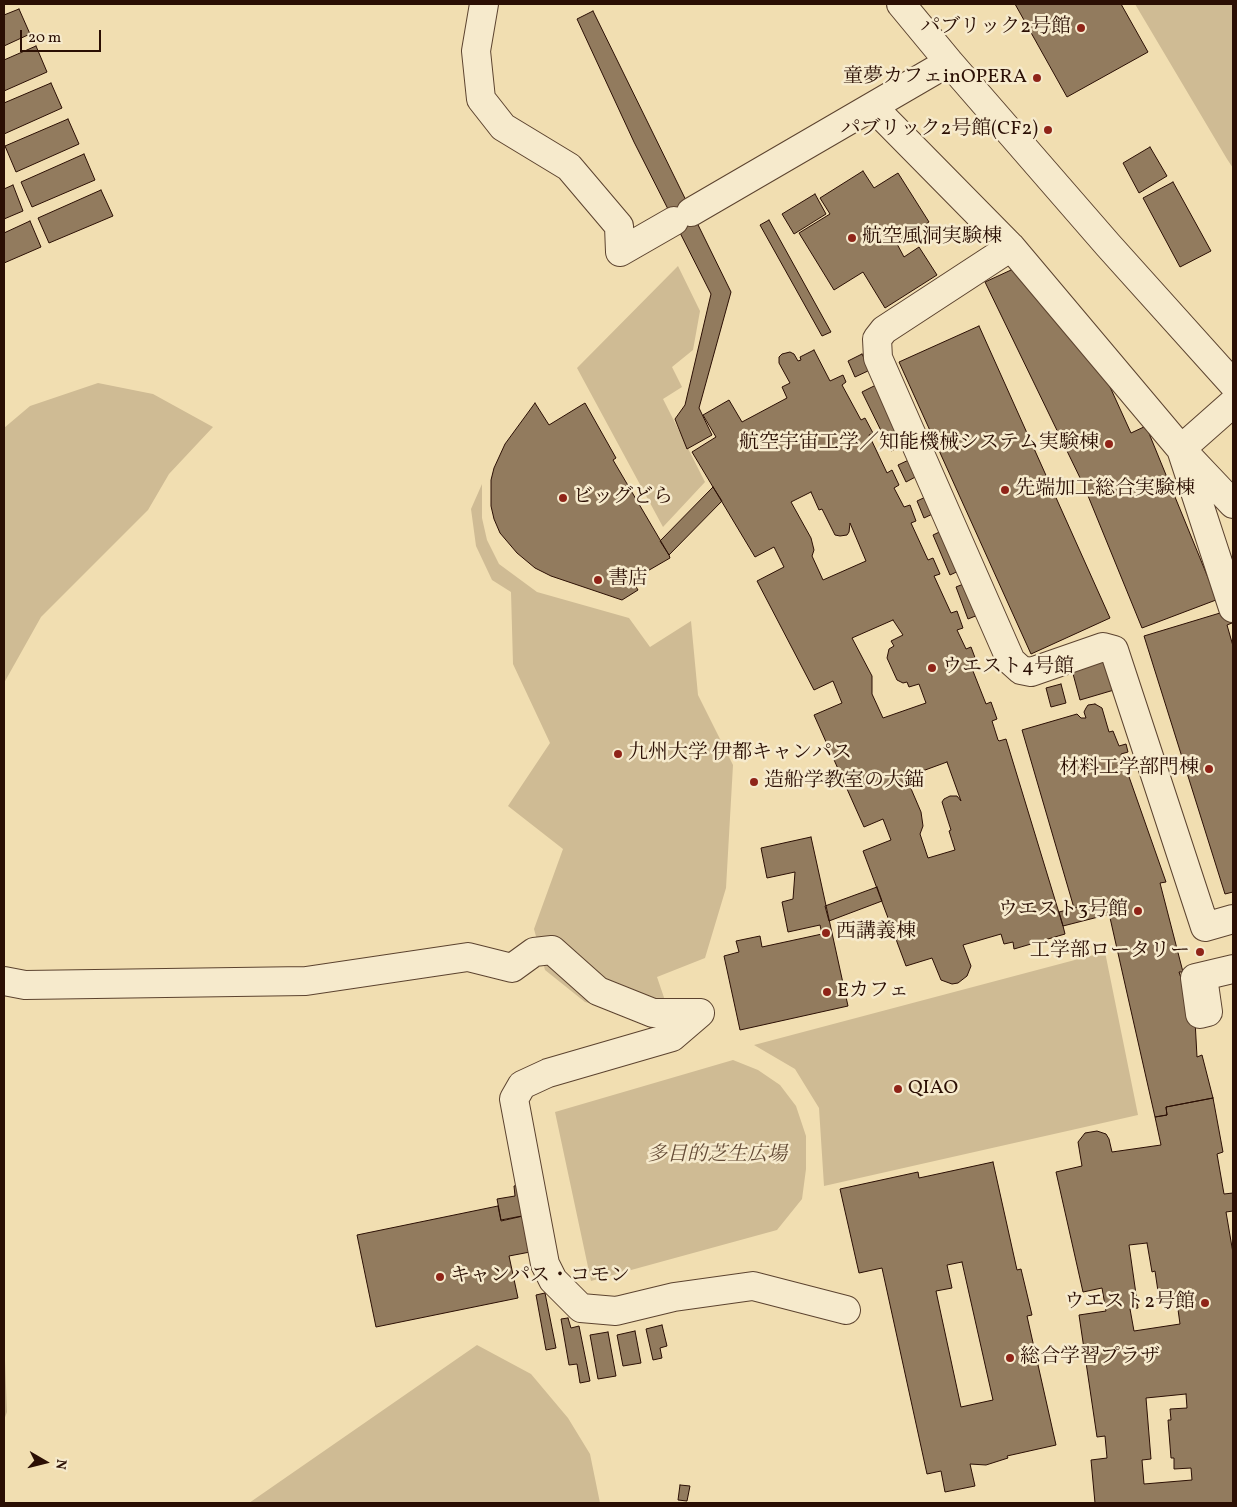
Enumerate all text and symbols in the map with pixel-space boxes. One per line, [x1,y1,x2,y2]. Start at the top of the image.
place label: パブリック2号館 [920,16,1071,40]
scale bar [22,20,104,52]
marker: パブリック2号館 [1075,22,1087,34]
text: 20 m [28,28,61,49]
place label: 童夢カフェinOPERA [843,66,1027,90]
marker: 童夢カフェinOPERA [1031,72,1043,84]
place label: パブリック2号館(CF2) [841,118,1038,142]
marker: パブリック2号館(CF2) [1042,124,1054,136]
place label: 航空風洞実験棟 [862,226,1002,250]
marker: 航空風洞実験棟 [846,232,858,244]
place label: 航空宇宙工学／知能機械システム実験棟 [739,432,1099,456]
marker: 航空宇宙工学／知能機械システム実験棟 [1103,438,1115,450]
place label: 先端加工総合実験棟 [1015,478,1195,502]
marker: 先端加工総合実験棟 [999,484,1011,496]
place label: ビッグどら [573,486,673,510]
marker: ビッグどら [557,492,569,504]
place label: 書店 [608,568,648,592]
marker: 書店 [592,574,604,586]
place label: ウエスト4号館 [942,656,1074,680]
marker: ウエスト4号館 [926,662,938,674]
place label: 九州大学 伊都キャンパス [628,742,852,766]
marker: 九州大学 伊都キャンパス [612,748,624,760]
place label: 材料工学部門棟 [1059,757,1199,781]
marker: 材料工学部門棟 [1203,763,1215,775]
place label: 造船学教室の大錨 [764,770,924,794]
marker: 造船学教室の大錨 [748,776,760,788]
place label: ウエスト3号館 [998,899,1128,923]
marker: ウエスト3号館 [1132,905,1144,917]
place label: 西講義棟 [836,921,916,945]
marker: 西講義棟 [820,927,832,939]
place label: 工学部ロータリー [1030,940,1190,964]
marker: 工学部ロータリー [1194,946,1206,958]
place label: Eカフェ [837,980,909,1004]
marker: Eカフェ [821,986,833,998]
place label: QIAO [908,1077,958,1101]
marker: QIAO [892,1083,904,1095]
park label: 多目的芝生広場 [647,1144,787,1168]
place label: キャンパス・コモン [450,1265,630,1289]
marker: キャンパス・コモン [434,1271,446,1283]
place label: ウエスト2号館 [1064,1291,1195,1315]
marker: ウエスト2号館 [1199,1297,1211,1309]
place label: 総合学習プラザ [1020,1346,1160,1370]
marker: 総合学習プラザ [1004,1352,1016,1364]
north arrow [20,1437,70,1487]
text: N [50,1458,70,1471]

